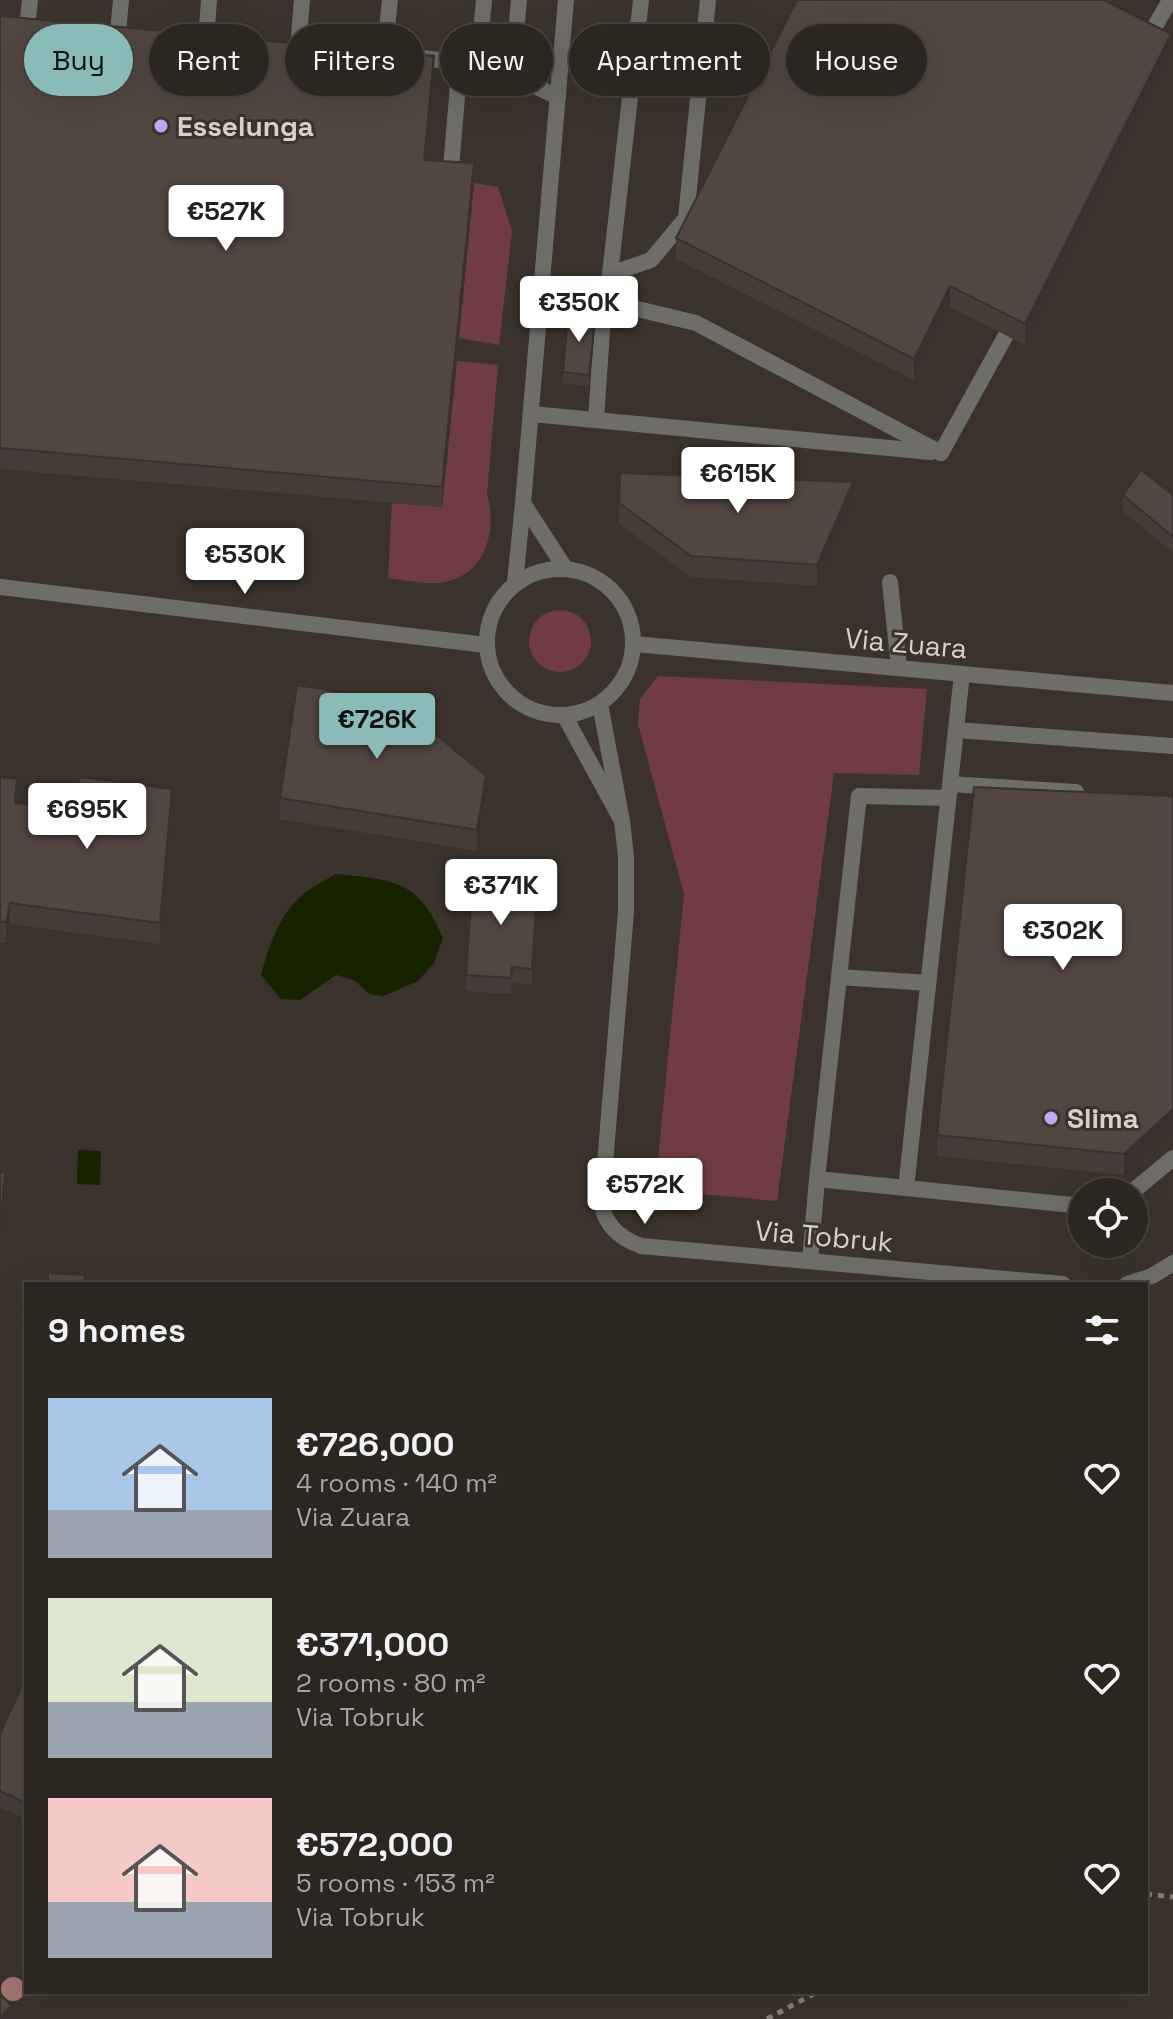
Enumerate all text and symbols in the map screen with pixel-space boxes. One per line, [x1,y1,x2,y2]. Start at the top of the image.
chip: Buy [24,24,133,96]
chip: Rent [149,24,269,96]
chip: Filters [285,24,424,96]
chip: New [440,24,553,96]
chip: Apartment [569,24,770,96]
chip: House [786,24,927,96]
place label: Esselunga [177,108,314,144]
marker: Esselunga [152,117,170,135]
pin: €527K [170,185,282,253]
text: €527K [187,194,265,228]
pin: €350K [523,276,635,344]
text: €350K [538,285,620,319]
pin: €615K [682,447,794,515]
text: €615K [699,456,777,490]
pin: €530K [189,528,301,596]
text: €530K [204,537,286,571]
street label: Via Zuara [843,620,969,666]
pin: €726K [321,693,433,761]
text: €726K [337,702,417,736]
pin: €695K [31,783,143,851]
text: €695K [46,792,128,826]
pin: €371K [445,859,557,927]
text: €371K [463,868,539,902]
pin: €302K [1007,904,1119,972]
text: €302K [1022,913,1104,947]
place label: Slima [1067,1100,1139,1136]
marker: Slima [1042,1109,1060,1127]
pin: €572K [589,1158,701,1226]
text: €572K [606,1167,684,1201]
map controls [1068,1178,1148,1258]
button: locate [1068,1178,1148,1258]
street label: Via Tobruk [753,1212,895,1260]
icon: filters [1080,1308,1124,1352]
text: 9 homes [48,1309,186,1352]
text: €726,000 [296,1423,455,1466]
icon: home [112,1430,208,1526]
icon: heart [1080,1456,1124,1500]
text: 4 rooms · 140 m² [296,1466,497,1500]
text: Via Zuara [296,1500,410,1534]
text: €371,000 [296,1623,449,1666]
icon: home [112,1630,208,1726]
icon: heart [1080,1656,1124,1700]
text: 2 rooms · 80 m² [296,1666,486,1700]
text: Via Tobruk [296,1700,425,1734]
text: €572,000 [296,1823,454,1866]
icon: home [112,1830,208,1926]
icon: heart [1080,1856,1124,1900]
text: 5 rooms · 153 m² [296,1866,495,1900]
text: Via Tobruk [296,1900,425,1934]

